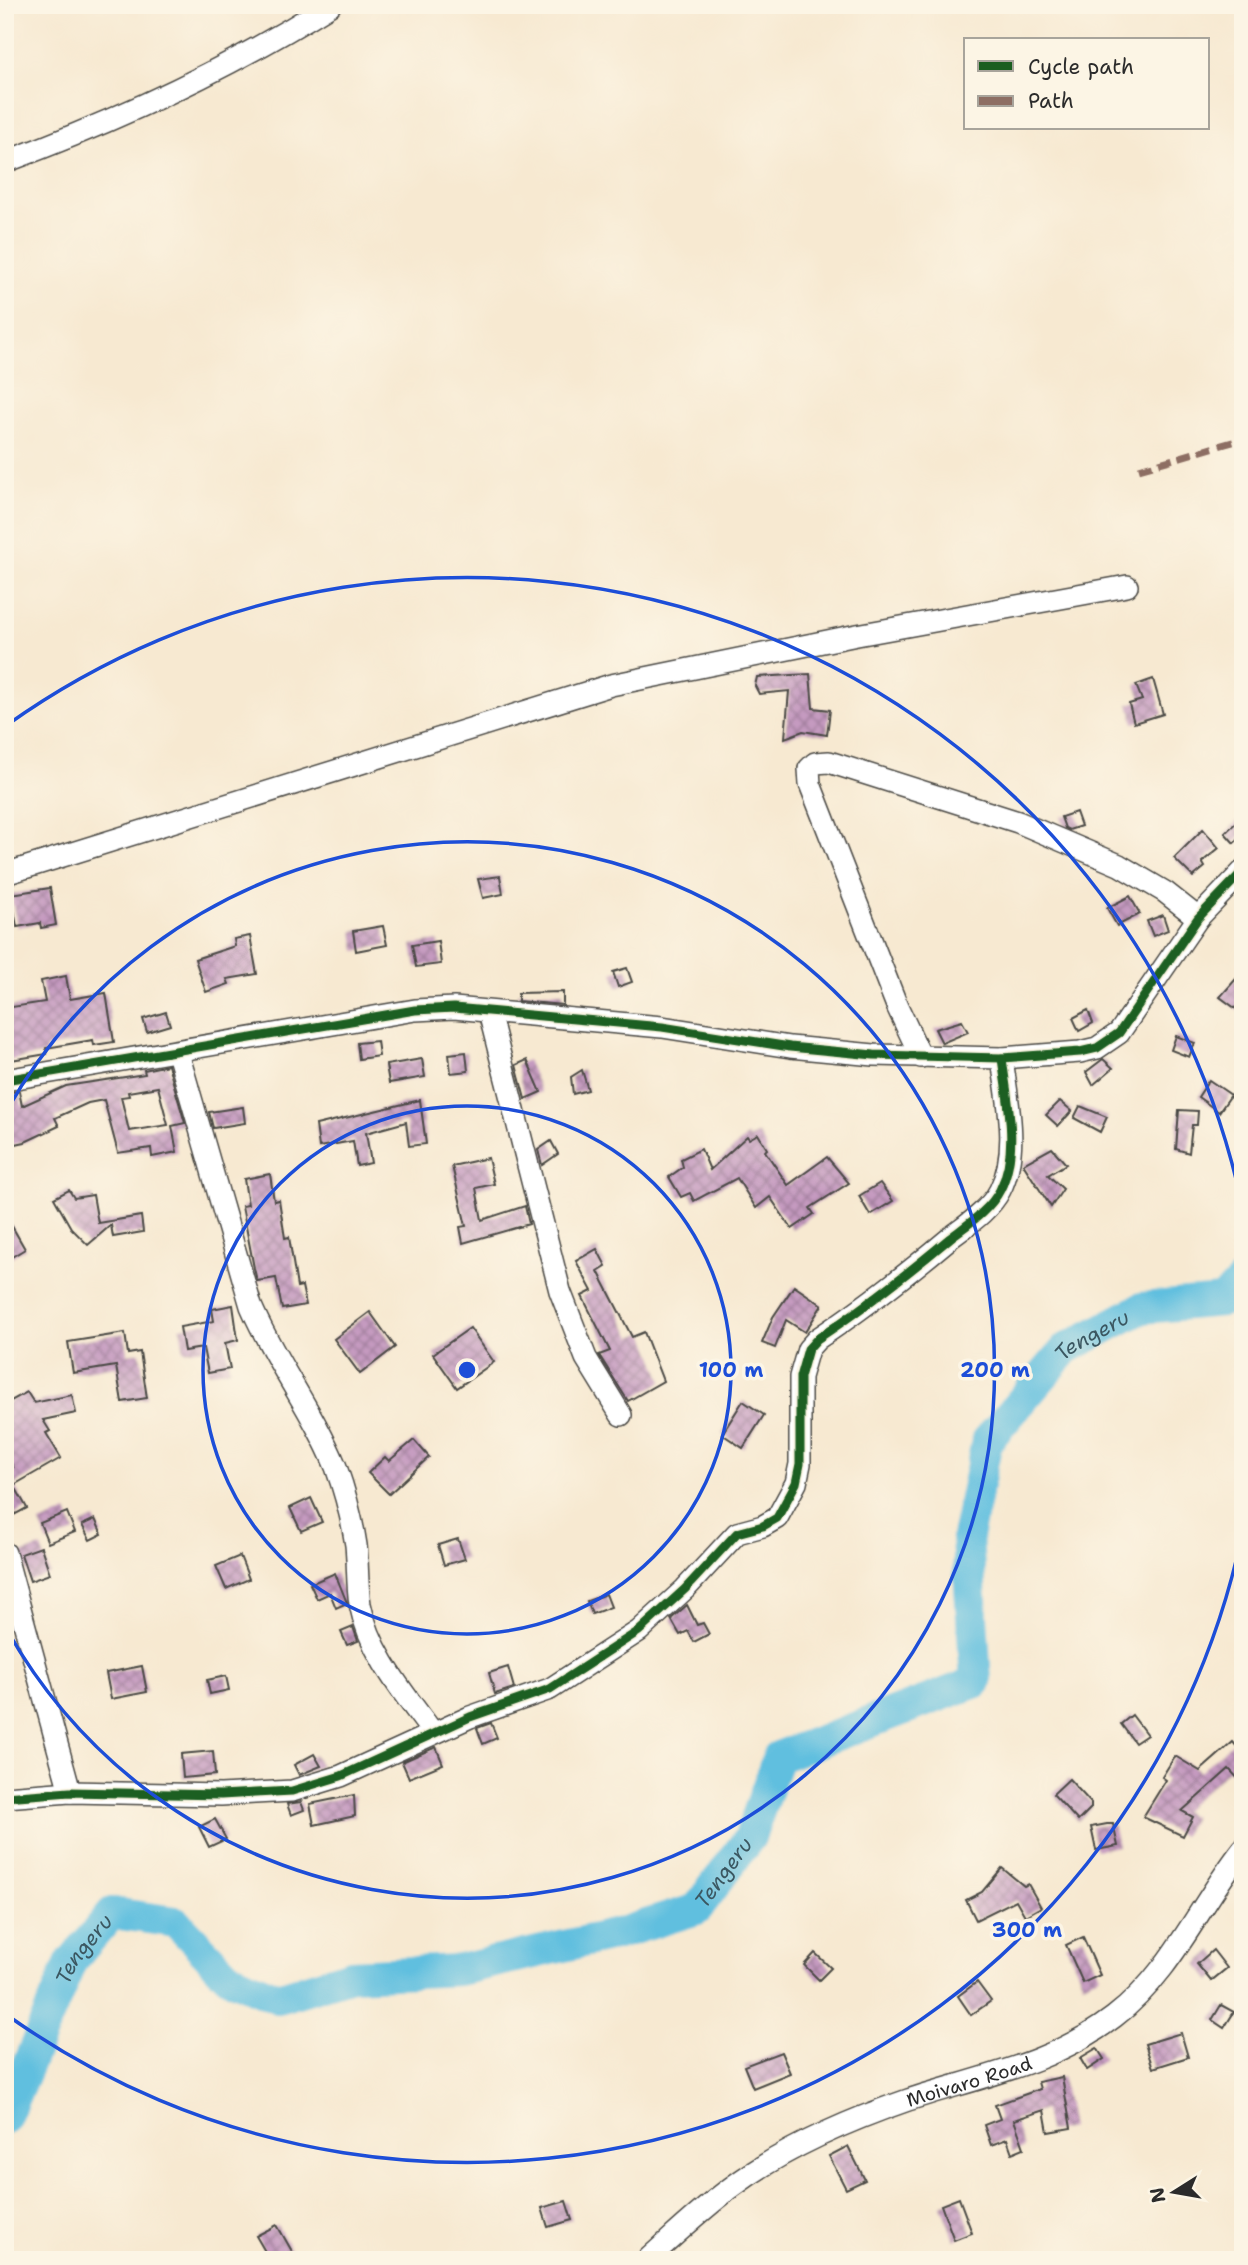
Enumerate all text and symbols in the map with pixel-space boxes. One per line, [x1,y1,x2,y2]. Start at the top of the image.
legend [964,38,1210,130]
text: Cycle path [1028,53,1134,81]
text: Path [1028,87,1074,115]
water label: Tengeru [1048,1303,1134,1367]
text: 100 m [699,1356,763,1384]
text: 200 m [960,1356,1030,1384]
centre of rings [455,1358,479,1382]
water label: Tengeru [688,1832,759,1914]
water label: Tengeru [49,1908,119,1989]
text: 300 m [992,1916,1062,1944]
street label: Moivaro Road [903,2050,1035,2113]
north arrow [1140,2156,1210,2226]
text: N [1144,2185,1172,2205]

